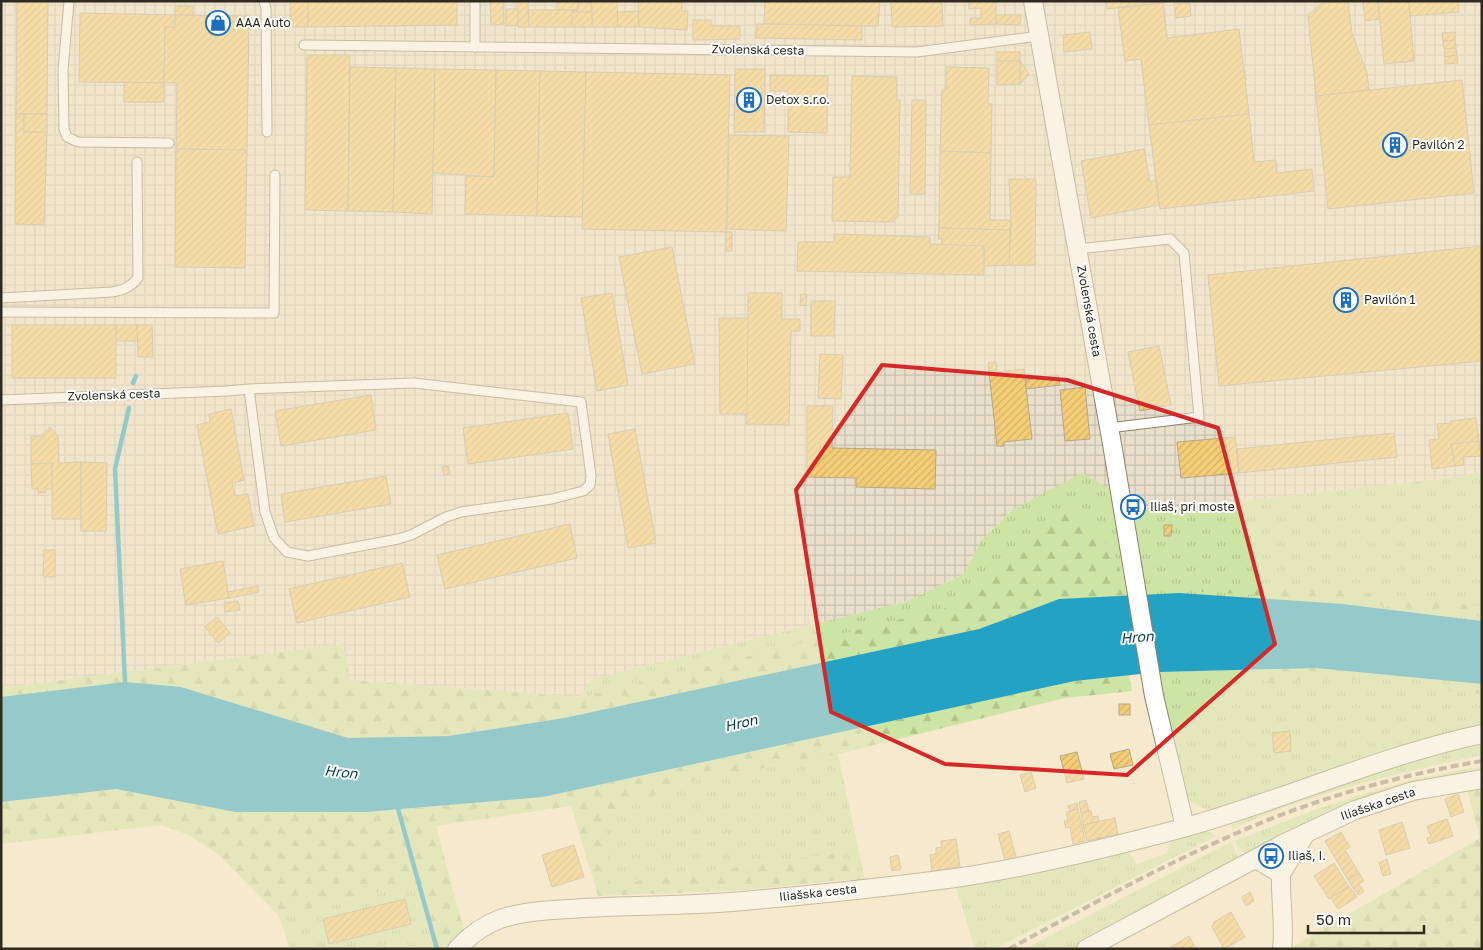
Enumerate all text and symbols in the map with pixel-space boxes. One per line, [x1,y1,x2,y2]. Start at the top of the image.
shop icon: AAA Auto [205,10,231,36]
place label: AAA Auto [236,15,291,30]
street label: Zvolenská cesta [711,41,805,58]
building icon: Detox s.r.o. [736,87,762,113]
place label: Detox s.r.o. [766,92,830,107]
building icon: Pavilón 2 [1382,132,1408,158]
place label: Pavilón 2 [1412,137,1465,152]
street label: Zvolenská cesta [1074,264,1105,358]
building icon: Pavilón 1 [1333,287,1359,313]
place label: Pavilón 1 [1364,292,1416,307]
street label: Zvolenská cesta [67,385,161,404]
bus stop icon: Iliaš, pri moste [1120,494,1146,520]
place label: Iliaš, pri moste [1150,499,1235,514]
water label: Hron [1120,627,1155,646]
water label: Hron [723,710,760,735]
water label: Hron [324,761,360,782]
street label: Iliašska cesta [1338,784,1417,823]
bus stop icon: Iliaš, I. [1258,843,1284,869]
place label: Iliaš, I. [1288,848,1326,863]
street label: Iliašska cesta [778,881,858,904]
scale bar [1308,902,1424,934]
text: 50 m [1316,910,1351,928]

